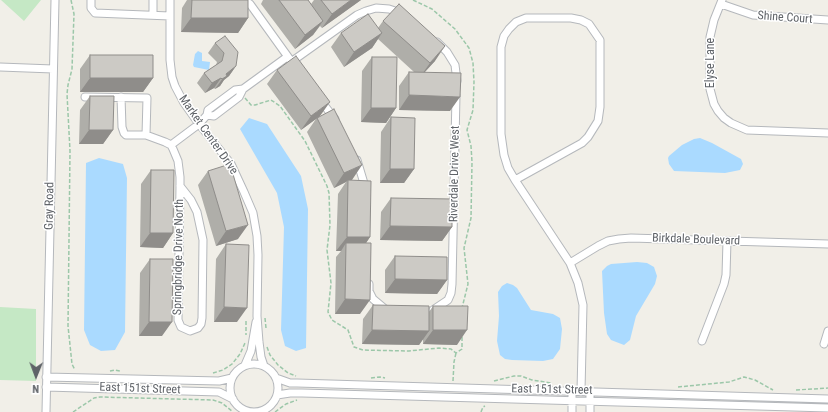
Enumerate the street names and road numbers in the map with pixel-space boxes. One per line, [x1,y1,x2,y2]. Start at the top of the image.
street label: Shine Court [757,9,813,27]
street label: Elyse Lane [704,38,718,88]
street label: Market Center Drive [175,93,241,177]
street label: Riverdale Drive West [447,126,463,222]
street label: Gray Road [42,182,58,230]
street label: Springbridge Drive North [171,199,187,315]
street label: Birkdale Boulevard [652,231,740,249]
street label: East 151st Street [99,380,181,398]
street label: East 151st Street [511,382,593,398]

